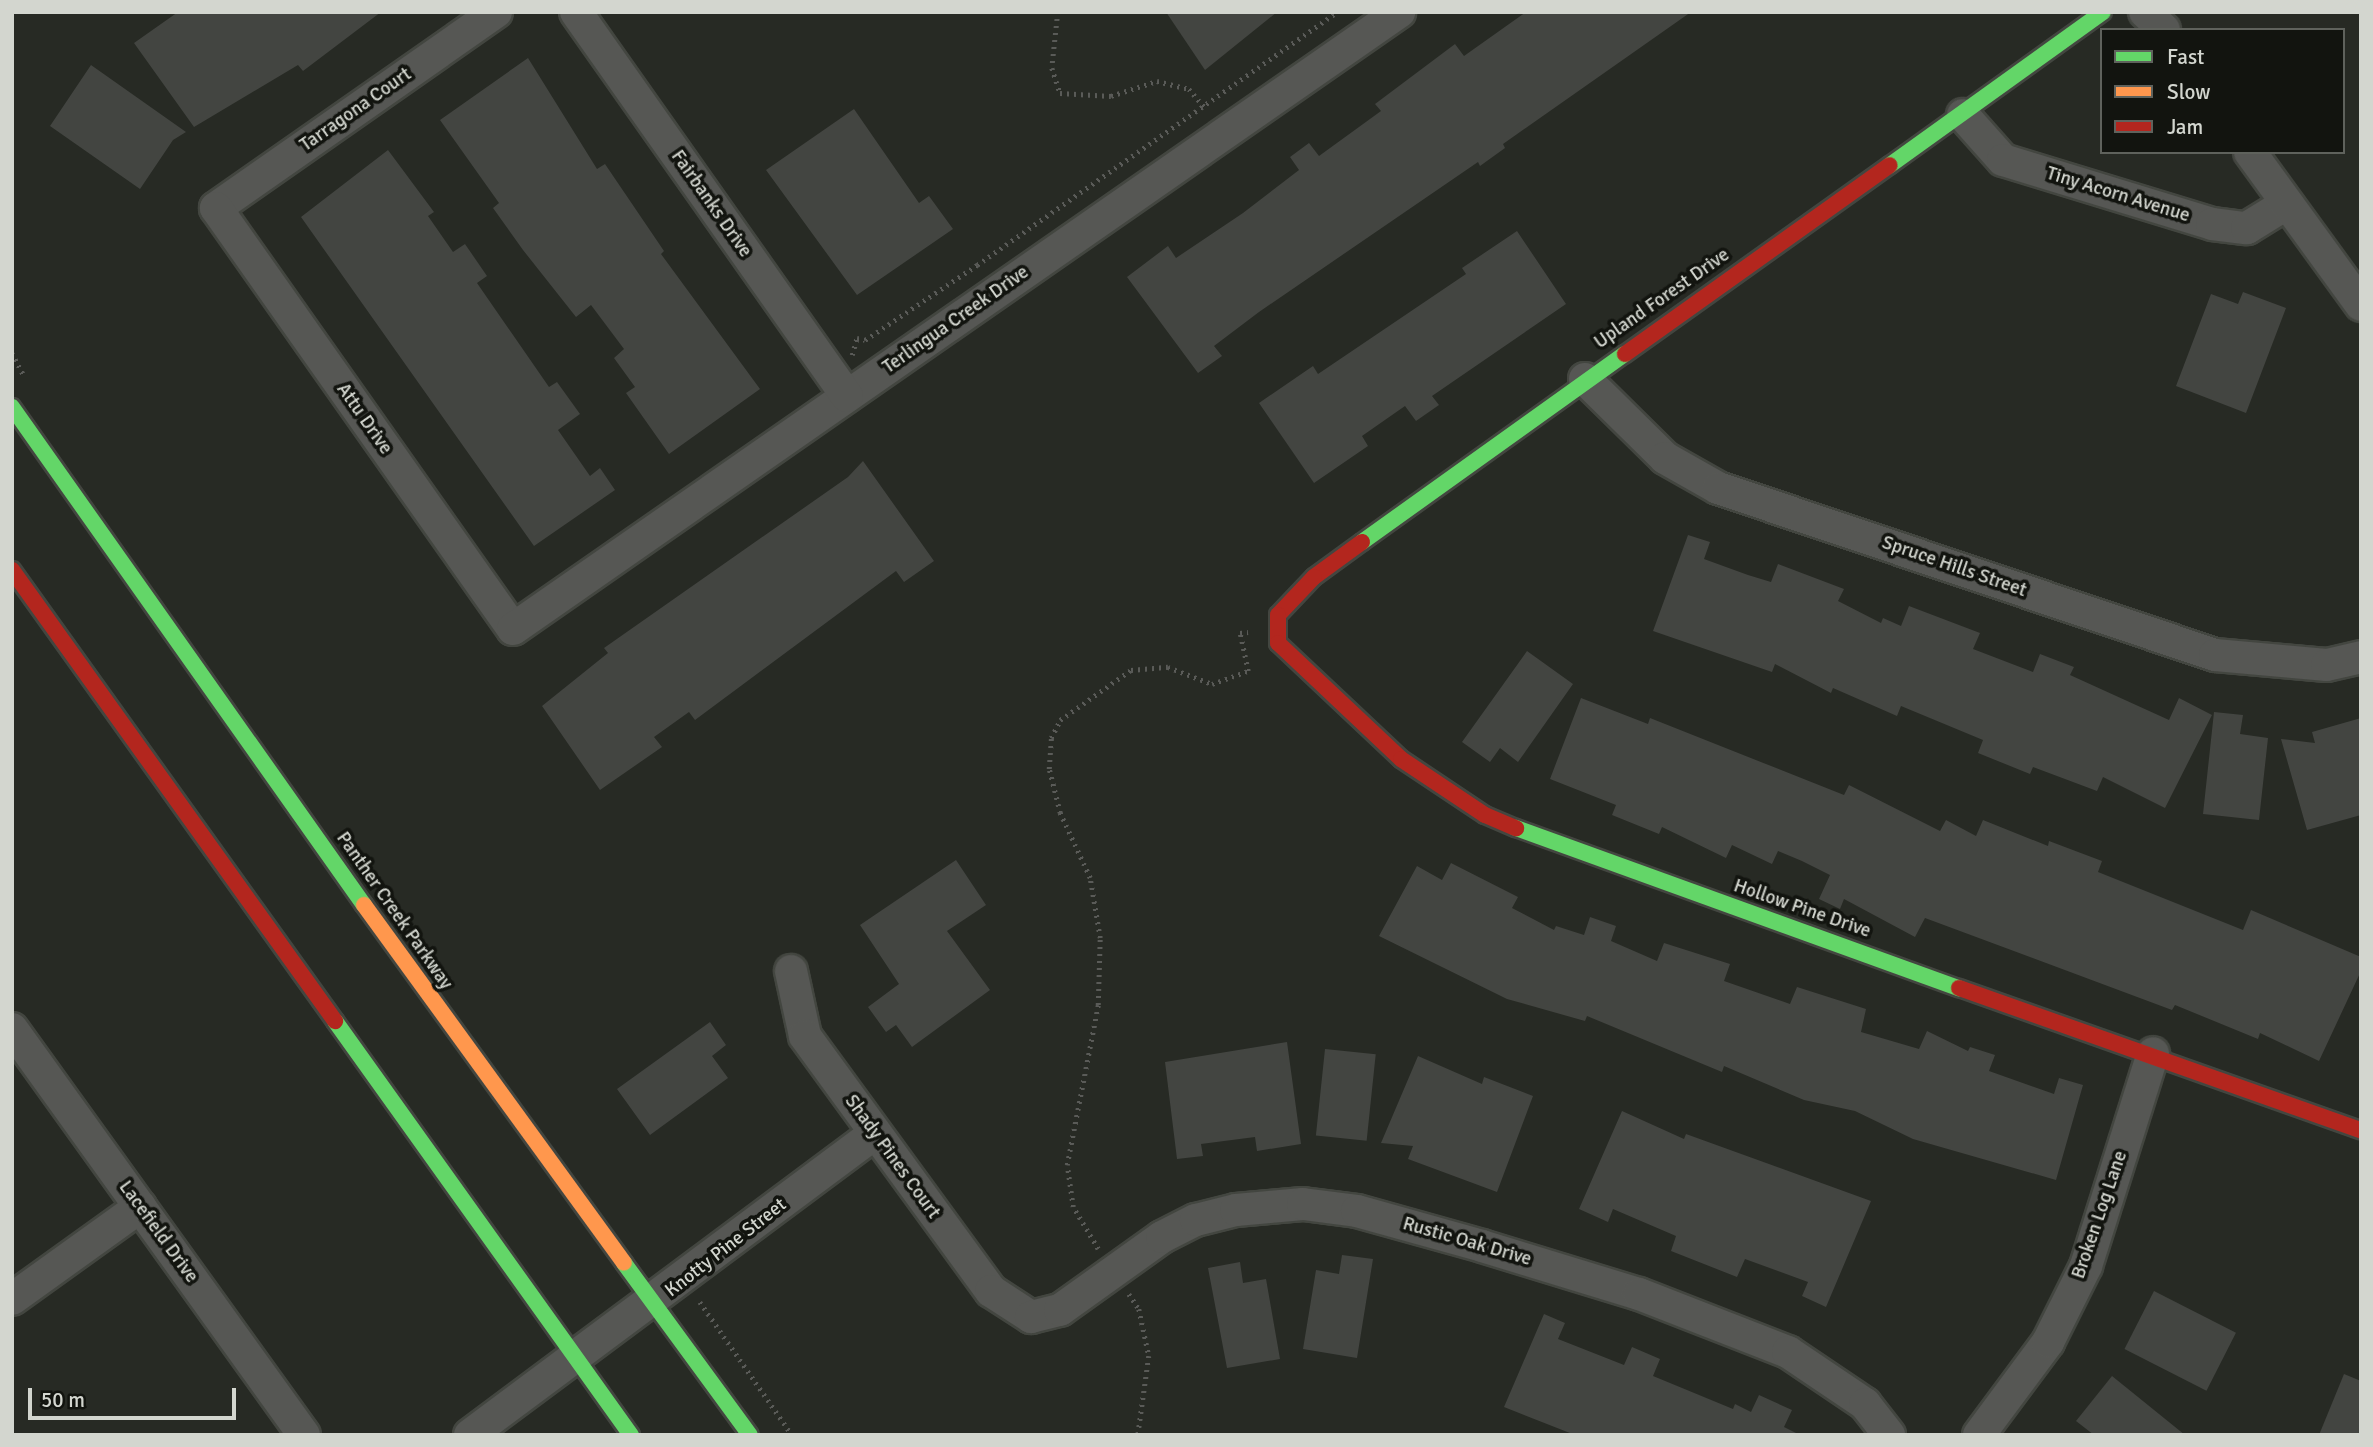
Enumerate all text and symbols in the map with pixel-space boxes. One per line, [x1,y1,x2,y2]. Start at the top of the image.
legend [2100,28,2345,154]
text: Fast [2167,44,2204,70]
street label: Tarragona Court [296,63,416,157]
text: Slow [2167,79,2211,105]
text: Jam [2167,114,2203,140]
street label: Fairbanks Drive [666,146,756,262]
street label: Tiny Acorn Avenue [2044,162,2192,228]
street label: Upland Forest Drive [1590,244,1734,354]
street label: Terlingua Creek Drive [879,261,1033,379]
street label: Attu Drive [331,379,397,459]
street label: Spruce Hills Street [1879,532,2029,602]
street label: Panther Creek Parkway [331,828,457,994]
street label: Hollow Pine Drive [1730,875,1874,943]
street label: Shady Pines Court [839,1091,945,1223]
street label: Broken Log Lane [2067,1148,2133,1282]
street label: Lacefield Drive [113,1177,203,1287]
street label: Knotty Pine Street [661,1194,791,1302]
street label: Rustic Oak Drive [1400,1213,1534,1271]
scale bar [32,1374,240,1418]
text: 50 m [41,1387,85,1413]

